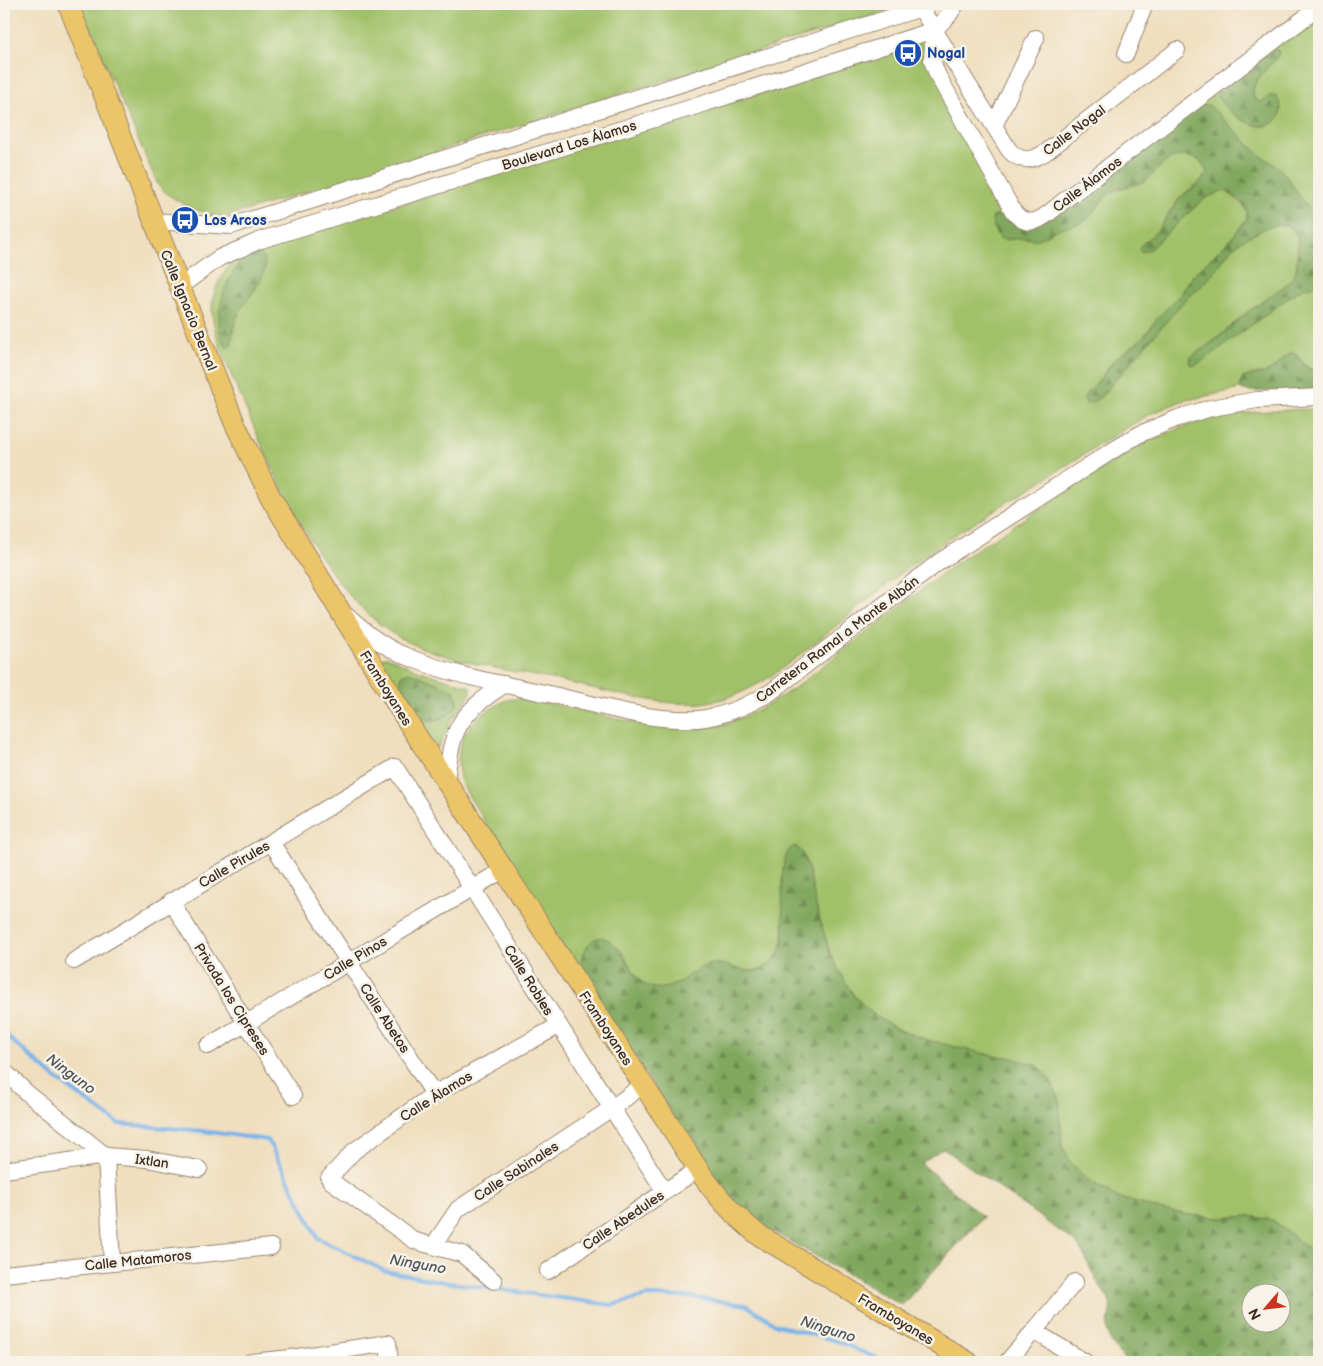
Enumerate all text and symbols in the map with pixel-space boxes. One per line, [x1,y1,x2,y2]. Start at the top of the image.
bus stop icon: Nogal [893,38,923,68]
place label: Nogal [927,45,965,62]
street label: Calle Nogal [1040,101,1109,159]
street label: Boulevard Los Álamos [499,116,639,174]
street label: Calle Álamos [1049,152,1125,216]
bus stop icon: Los Arcos [170,205,200,235]
place label: Los Arcos [204,212,267,229]
street label: Calle Ignacio Bernal [157,247,221,373]
street label: Carretera Ramal a Monte Albán [752,572,922,706]
street label: Framboyanes [356,648,415,729]
street label: Calle Pirules [196,837,273,892]
street label: Calle Pinos [320,933,390,984]
street label: Privada los Cipreses [190,940,273,1059]
street label: Calle Robles [500,942,557,1019]
street label: Calle Abetos [356,980,413,1056]
street label: Framboyanes [575,988,636,1069]
water label: Ninguno [42,1050,99,1099]
street label: Calle Álamos [396,1067,476,1125]
street label: Calle Sabinales [471,1138,562,1205]
street label: Ixtlan [134,1151,170,1172]
street label: Calle Abedules [579,1187,667,1254]
street label: Calle Matamoros [84,1246,192,1275]
water label: Ninguno [388,1250,448,1279]
north arrow [1240,1284,1290,1334]
street label: Framboyanes [855,1290,937,1349]
text: N [1245,1305,1265,1323]
water label: Ninguno [798,1312,858,1347]

